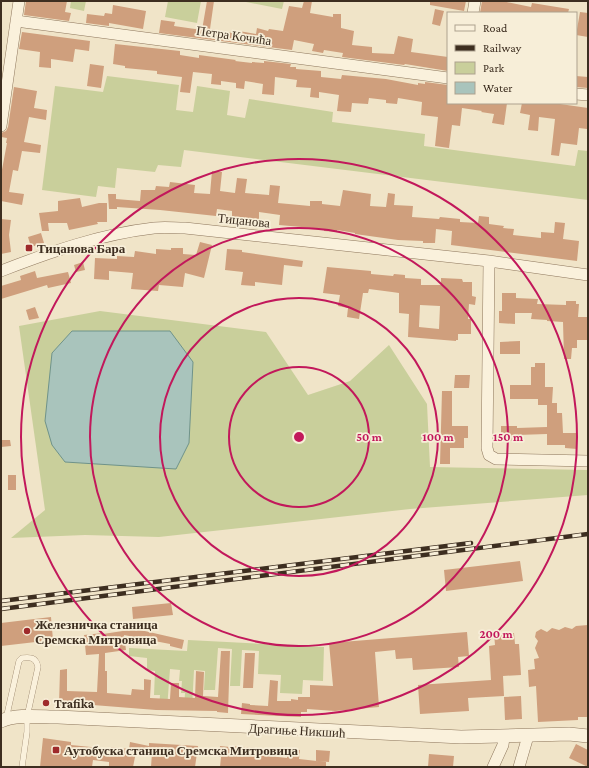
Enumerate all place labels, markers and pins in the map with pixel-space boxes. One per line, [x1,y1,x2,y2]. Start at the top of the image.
place label: Тицанова Бара [37,241,126,256]
marker: Тицанова Бара [24,243,34,253]
centre of rings [292,430,306,444]
place label: Железничка станица Сремска Митровица [35,617,158,647]
marker: Железничка станица Сремска Митровица [22,626,32,636]
place label: Trafika [54,696,95,711]
marker: Trafika [41,698,51,708]
place label: Аутобуска станица Сремска Митровица [64,743,298,758]
marker: Аутобуска станица Сремска Митровица [51,745,61,755]

